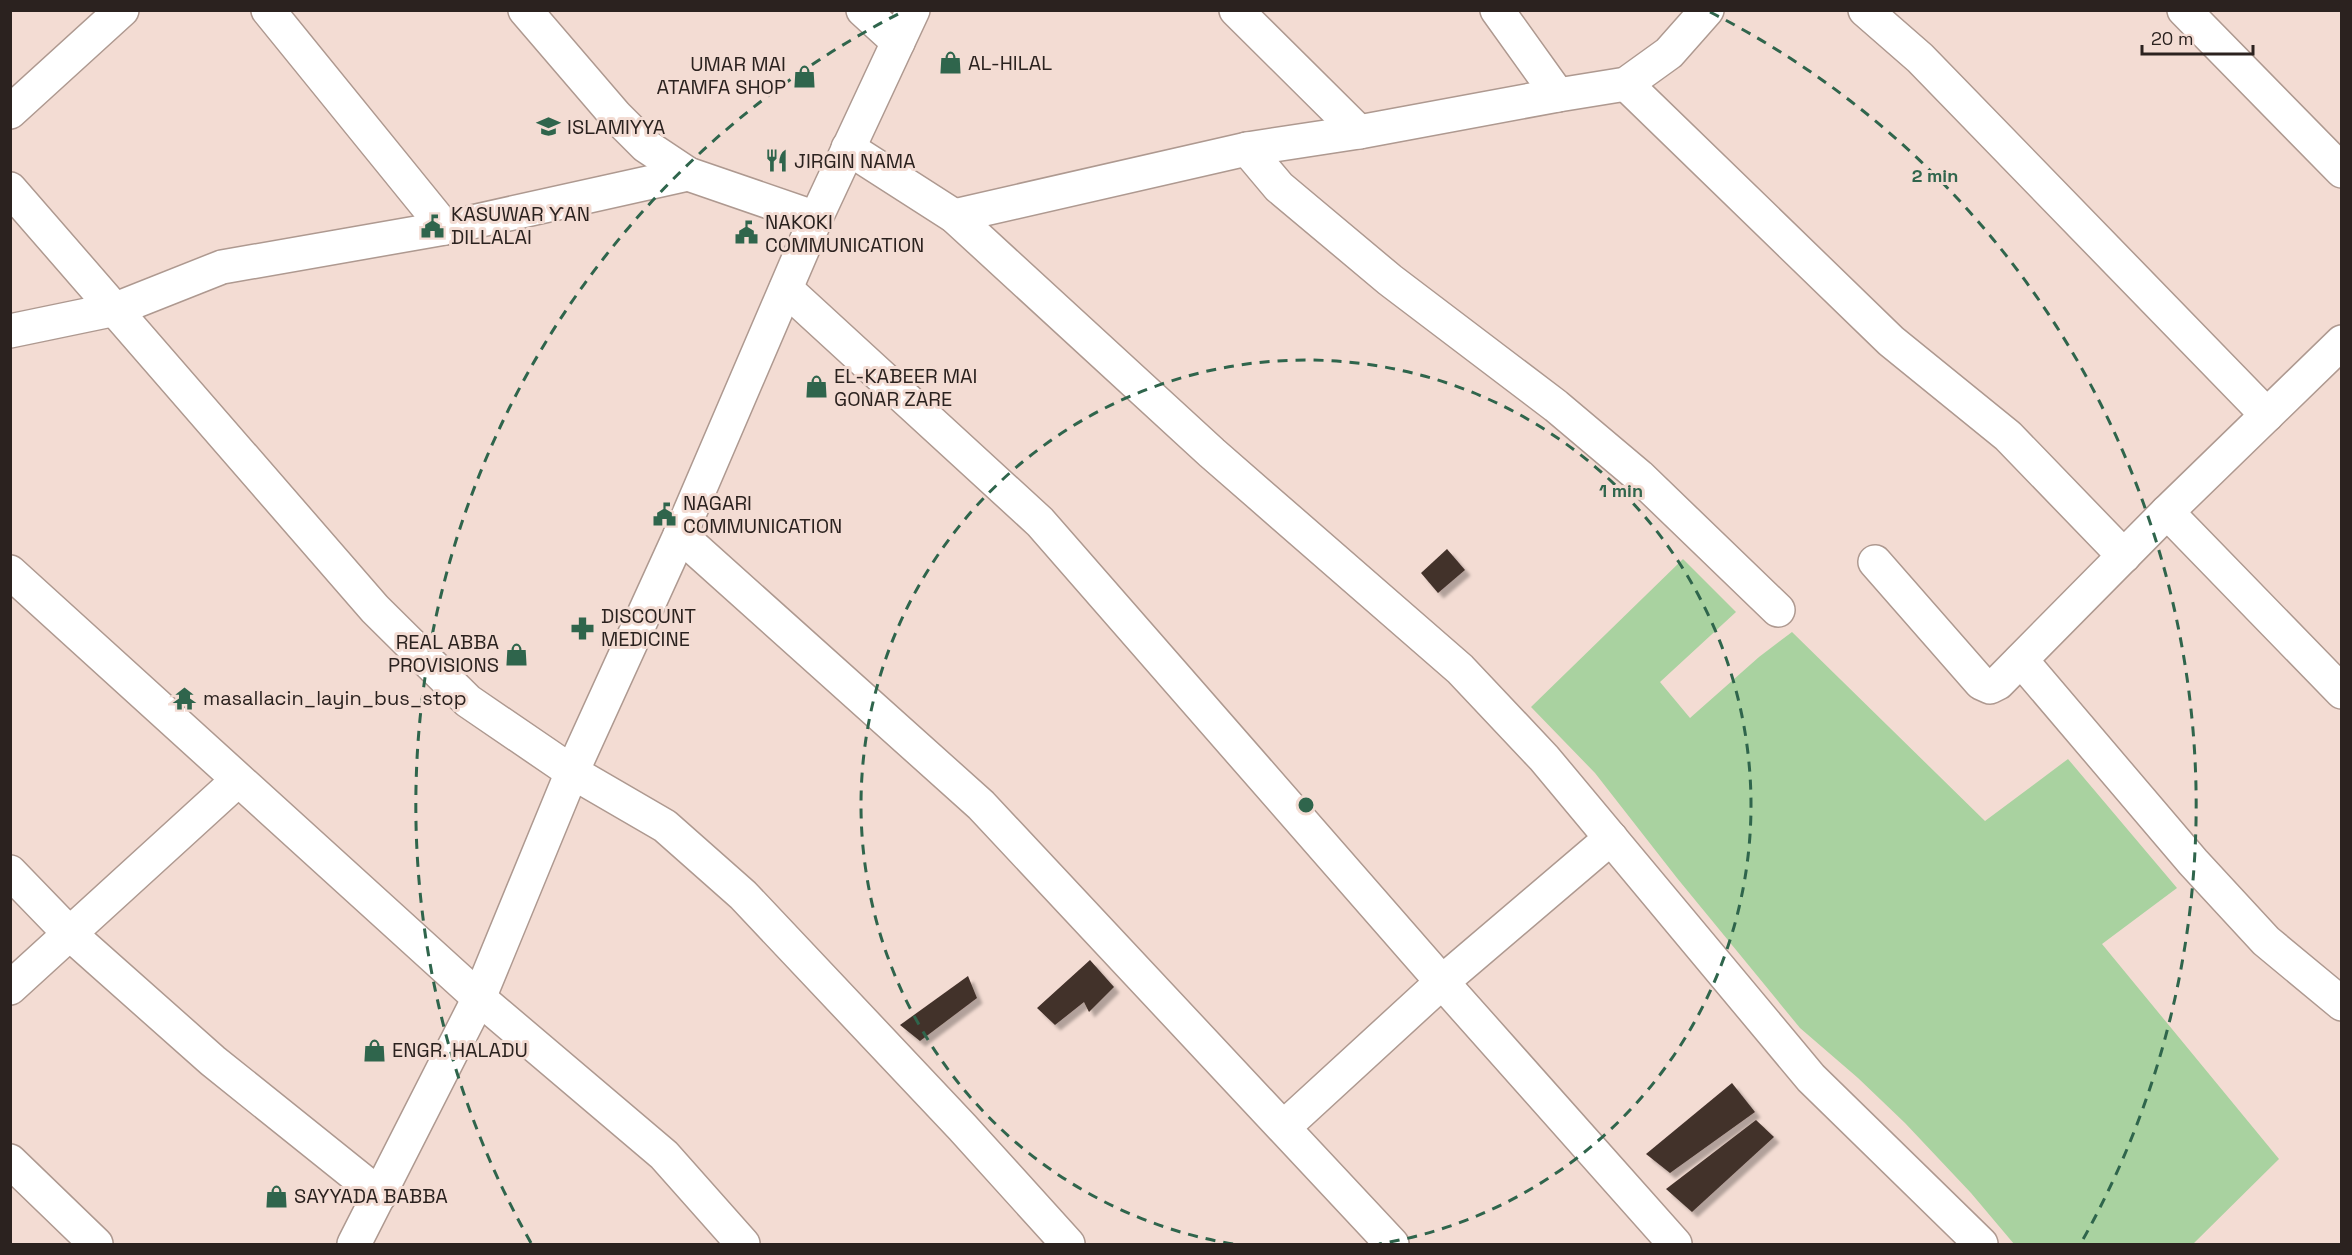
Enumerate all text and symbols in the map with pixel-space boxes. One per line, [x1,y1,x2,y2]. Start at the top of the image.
scale bar [2142,18,2253,56]
text: 20 m [2151,27,2194,50]
shop icon: AL-HILAL [937,50,963,76]
place label: AL-HILAL [968,50,1052,76]
place label: UMAR MAI ATAMFA SHOP [657,51,786,100]
shop icon: UMAR MAI ATAMFA SHOP [791,63,817,89]
school or university icon: ISLAMIYYA [536,114,562,140]
place label: ISLAMIYYA [567,114,666,140]
restaurant icon: JIRGIN NAMA [763,148,789,174]
place label: JIRGIN NAMA [794,148,916,174]
text: 2 min [1912,164,1958,187]
place label: KASUWAR ƳAN DILLALAI [451,201,590,250]
place label: NAKOKI COMMUNICATION [765,209,924,258]
public building icon: KASUWAR ƳAN DILLALAI [420,213,446,239]
public building icon: NAKOKI COMMUNICATION [734,220,760,246]
place label: EL-KABEER MAI GONAR ZARE [834,363,977,412]
shop icon: EL-KABEER MAI GONAR ZARE [803,374,829,400]
text: 1 min [1599,479,1643,502]
place label: NAGARI COMMUNICATION [683,490,842,539]
public building icon: NAGARI COMMUNICATION [652,502,678,528]
place label: DISCOUNT MEDICINE [601,603,696,652]
pharmacy icon: DISCOUNT MEDICINE [570,615,596,641]
place label: REAL ABBA PROVISIONS [388,629,499,678]
shop icon: REAL ABBA PROVISIONS [504,641,530,667]
temple icon: masallacin_layin_bus_stop [172,685,198,711]
place label: masallacin_layin_bus_stop [203,685,467,711]
centre of rings [1296,795,1316,815]
shop icon: ENGR. HALADU [361,1037,387,1063]
place label: ENGR. HALADU [392,1037,528,1063]
shop icon: SAYYADA BABBA [263,1183,289,1209]
place label: SAYYADA BABBA [294,1183,448,1209]

